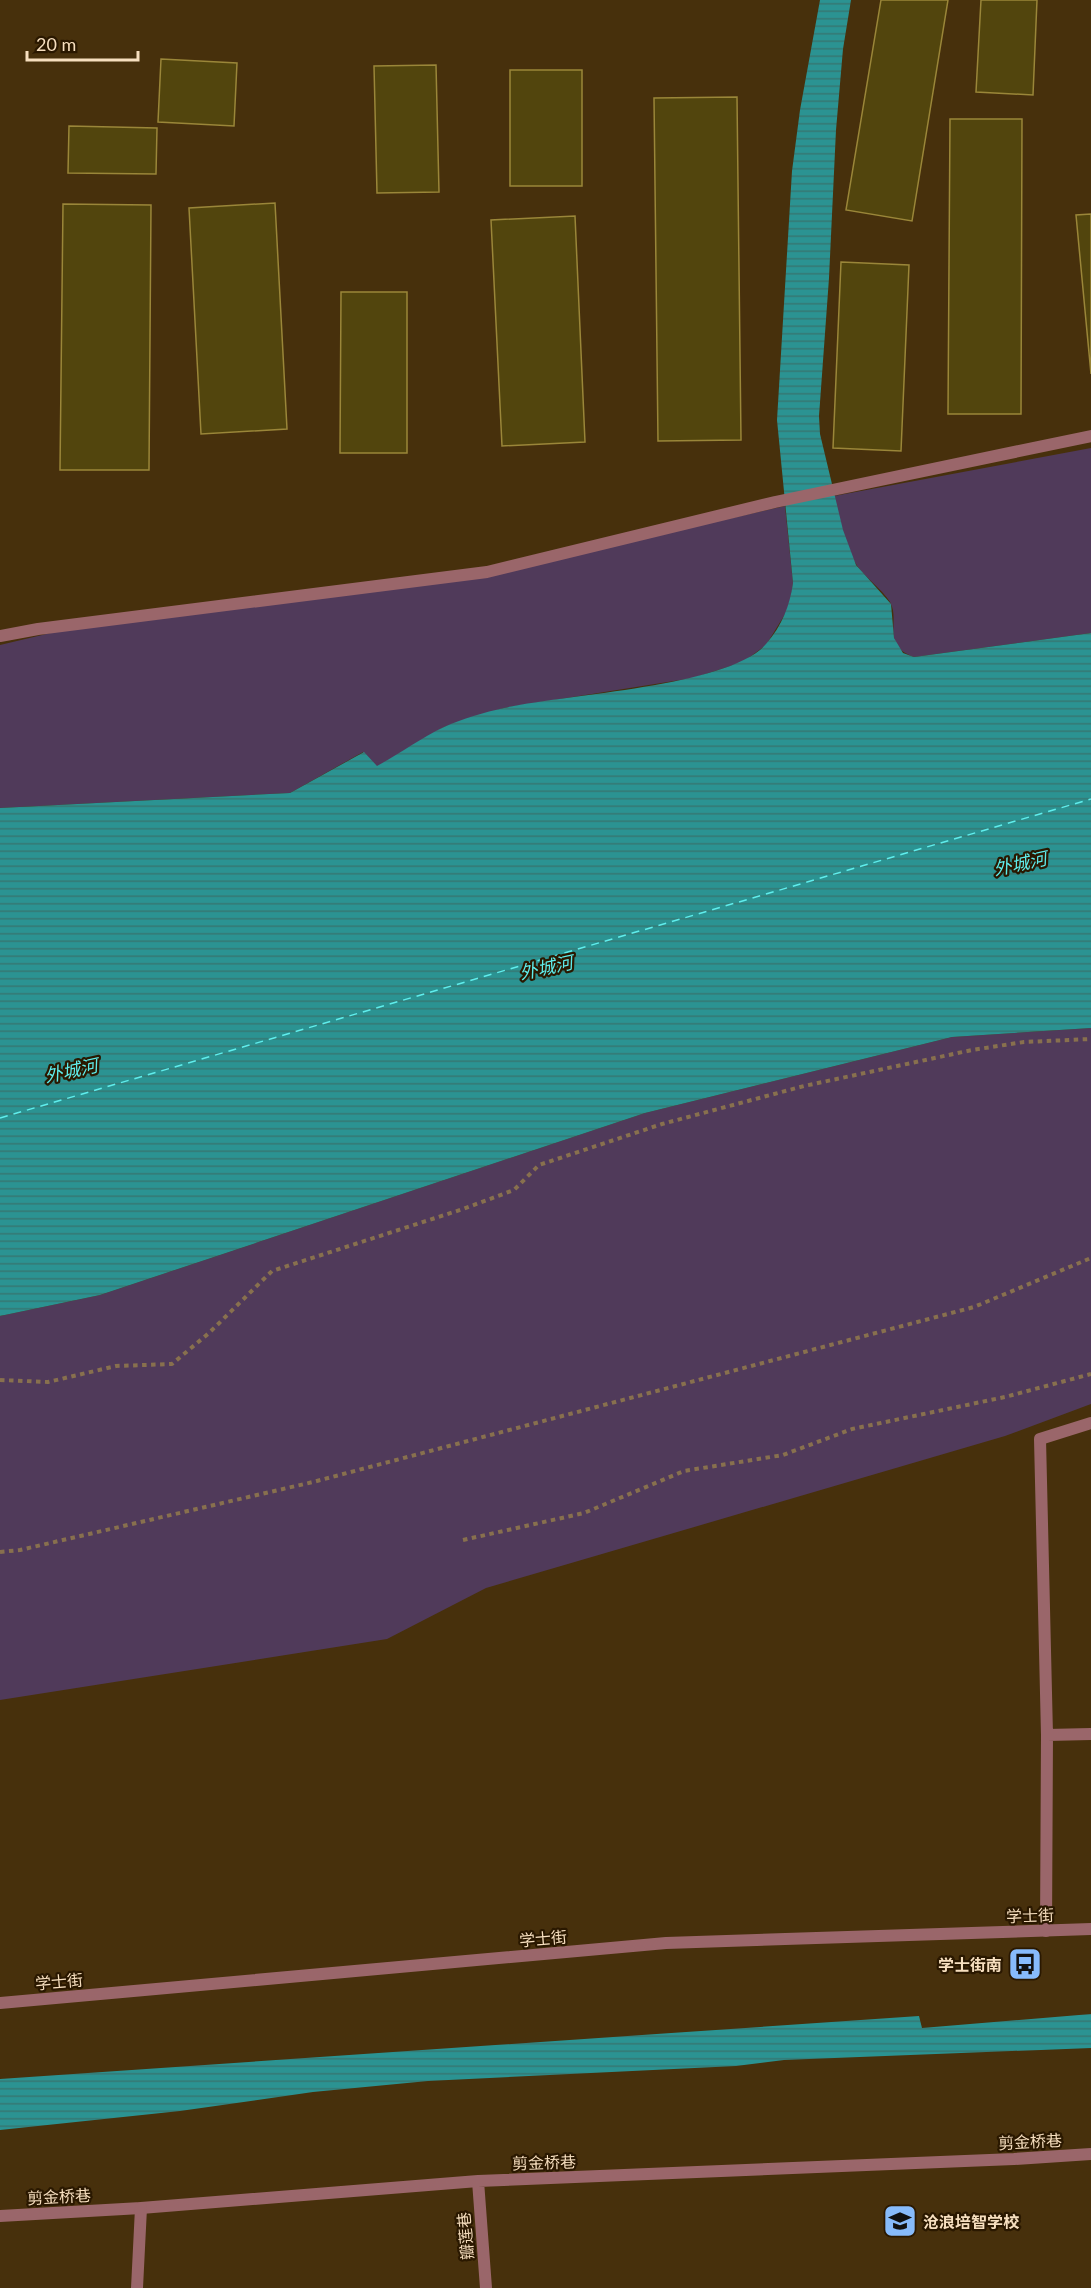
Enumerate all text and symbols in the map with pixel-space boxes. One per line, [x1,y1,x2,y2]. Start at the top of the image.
scale bar [27,24,138,62]
text: 20 m [36,33,76,55]
water label: 外城河 [991,846,1052,879]
water label: 外城河 [517,950,578,983]
water label: 外城河 [42,1053,103,1086]
street label: 学士街 [1006,1905,1054,1925]
street label: 学士街 [518,1926,568,1950]
bus stop icon: 学士街南 [1007,1946,1043,1982]
place label: 学士街南 [938,1955,1002,1974]
street label: 学士街 [34,1969,84,1993]
street label: 剪金桥巷 [998,2130,1062,2152]
street label: 剪金桥巷 [512,2151,576,2173]
street label: 剪金桥巷 [27,2185,91,2207]
school or university icon: 沧浪培智学校 [882,2203,918,2239]
street label: 瓣莲巷 [453,2211,477,2261]
place label: 沧浪培智学校 [923,2212,1020,2231]

